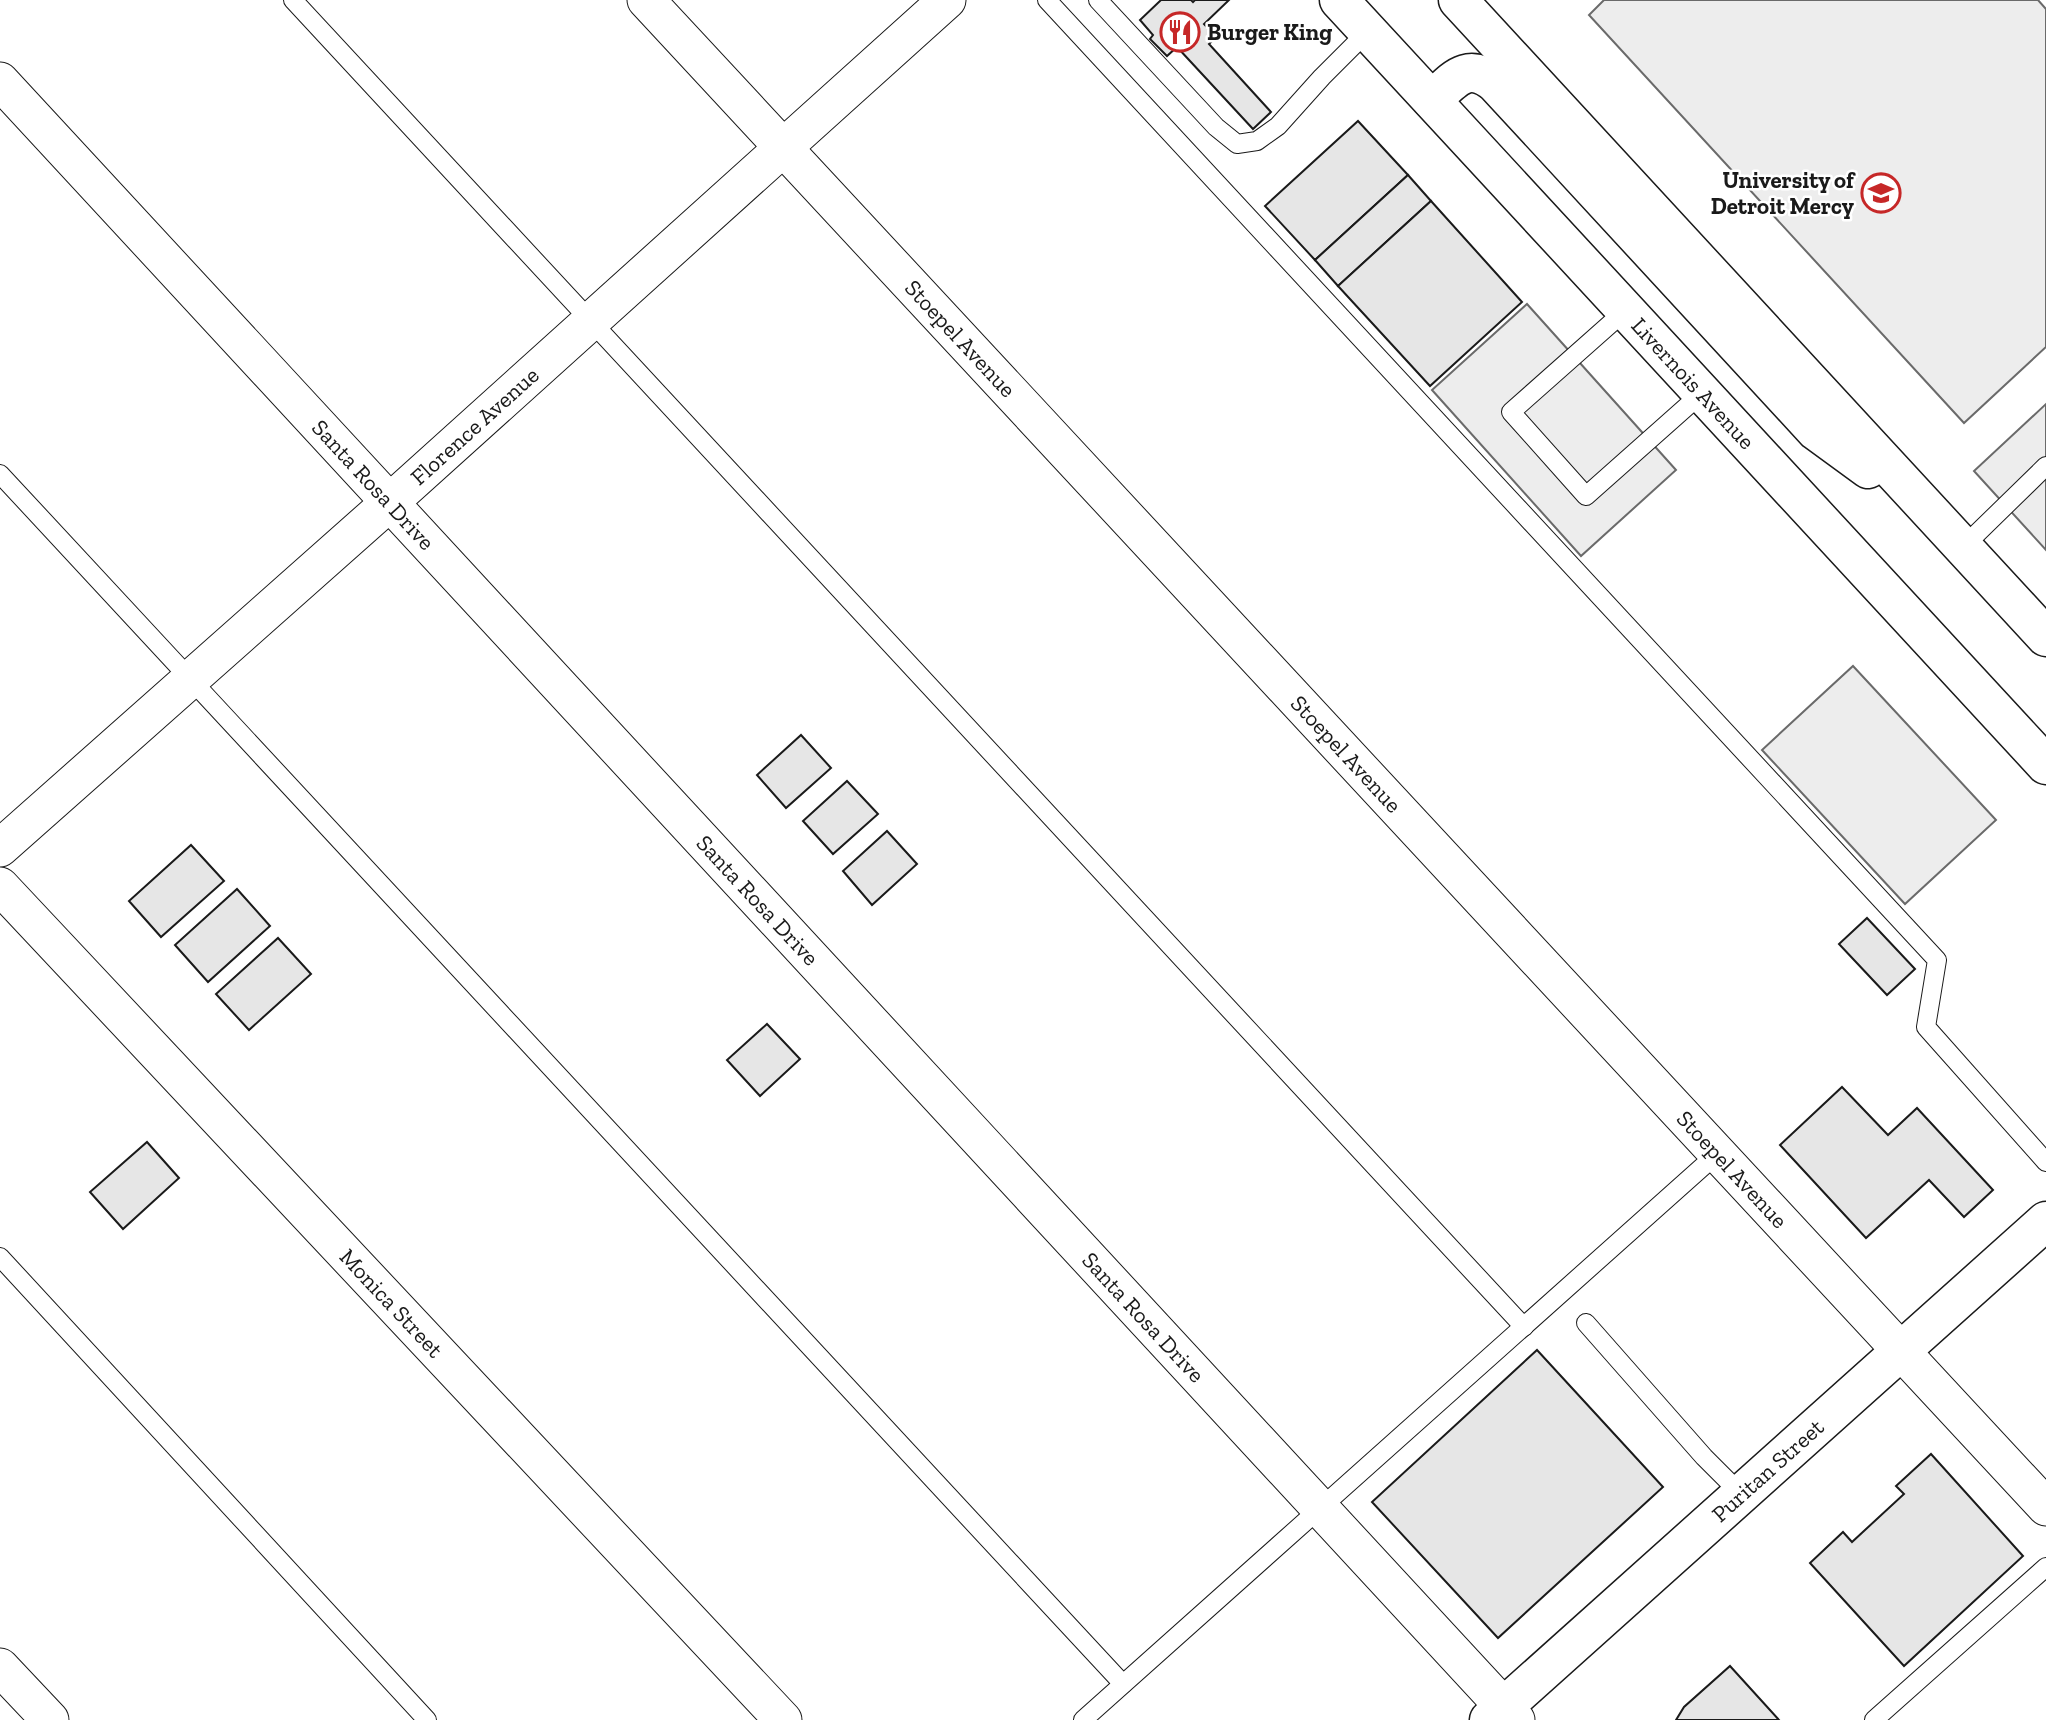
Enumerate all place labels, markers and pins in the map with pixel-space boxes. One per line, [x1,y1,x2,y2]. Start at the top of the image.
restaurant icon: Burger King [1159,11,1201,53]
place label: Burger King [1207,18,1332,46]
place label: University of Detroit Mercy [1711,166,1856,220]
school or university icon: University of Detroit Mercy [1860,172,1902,214]

